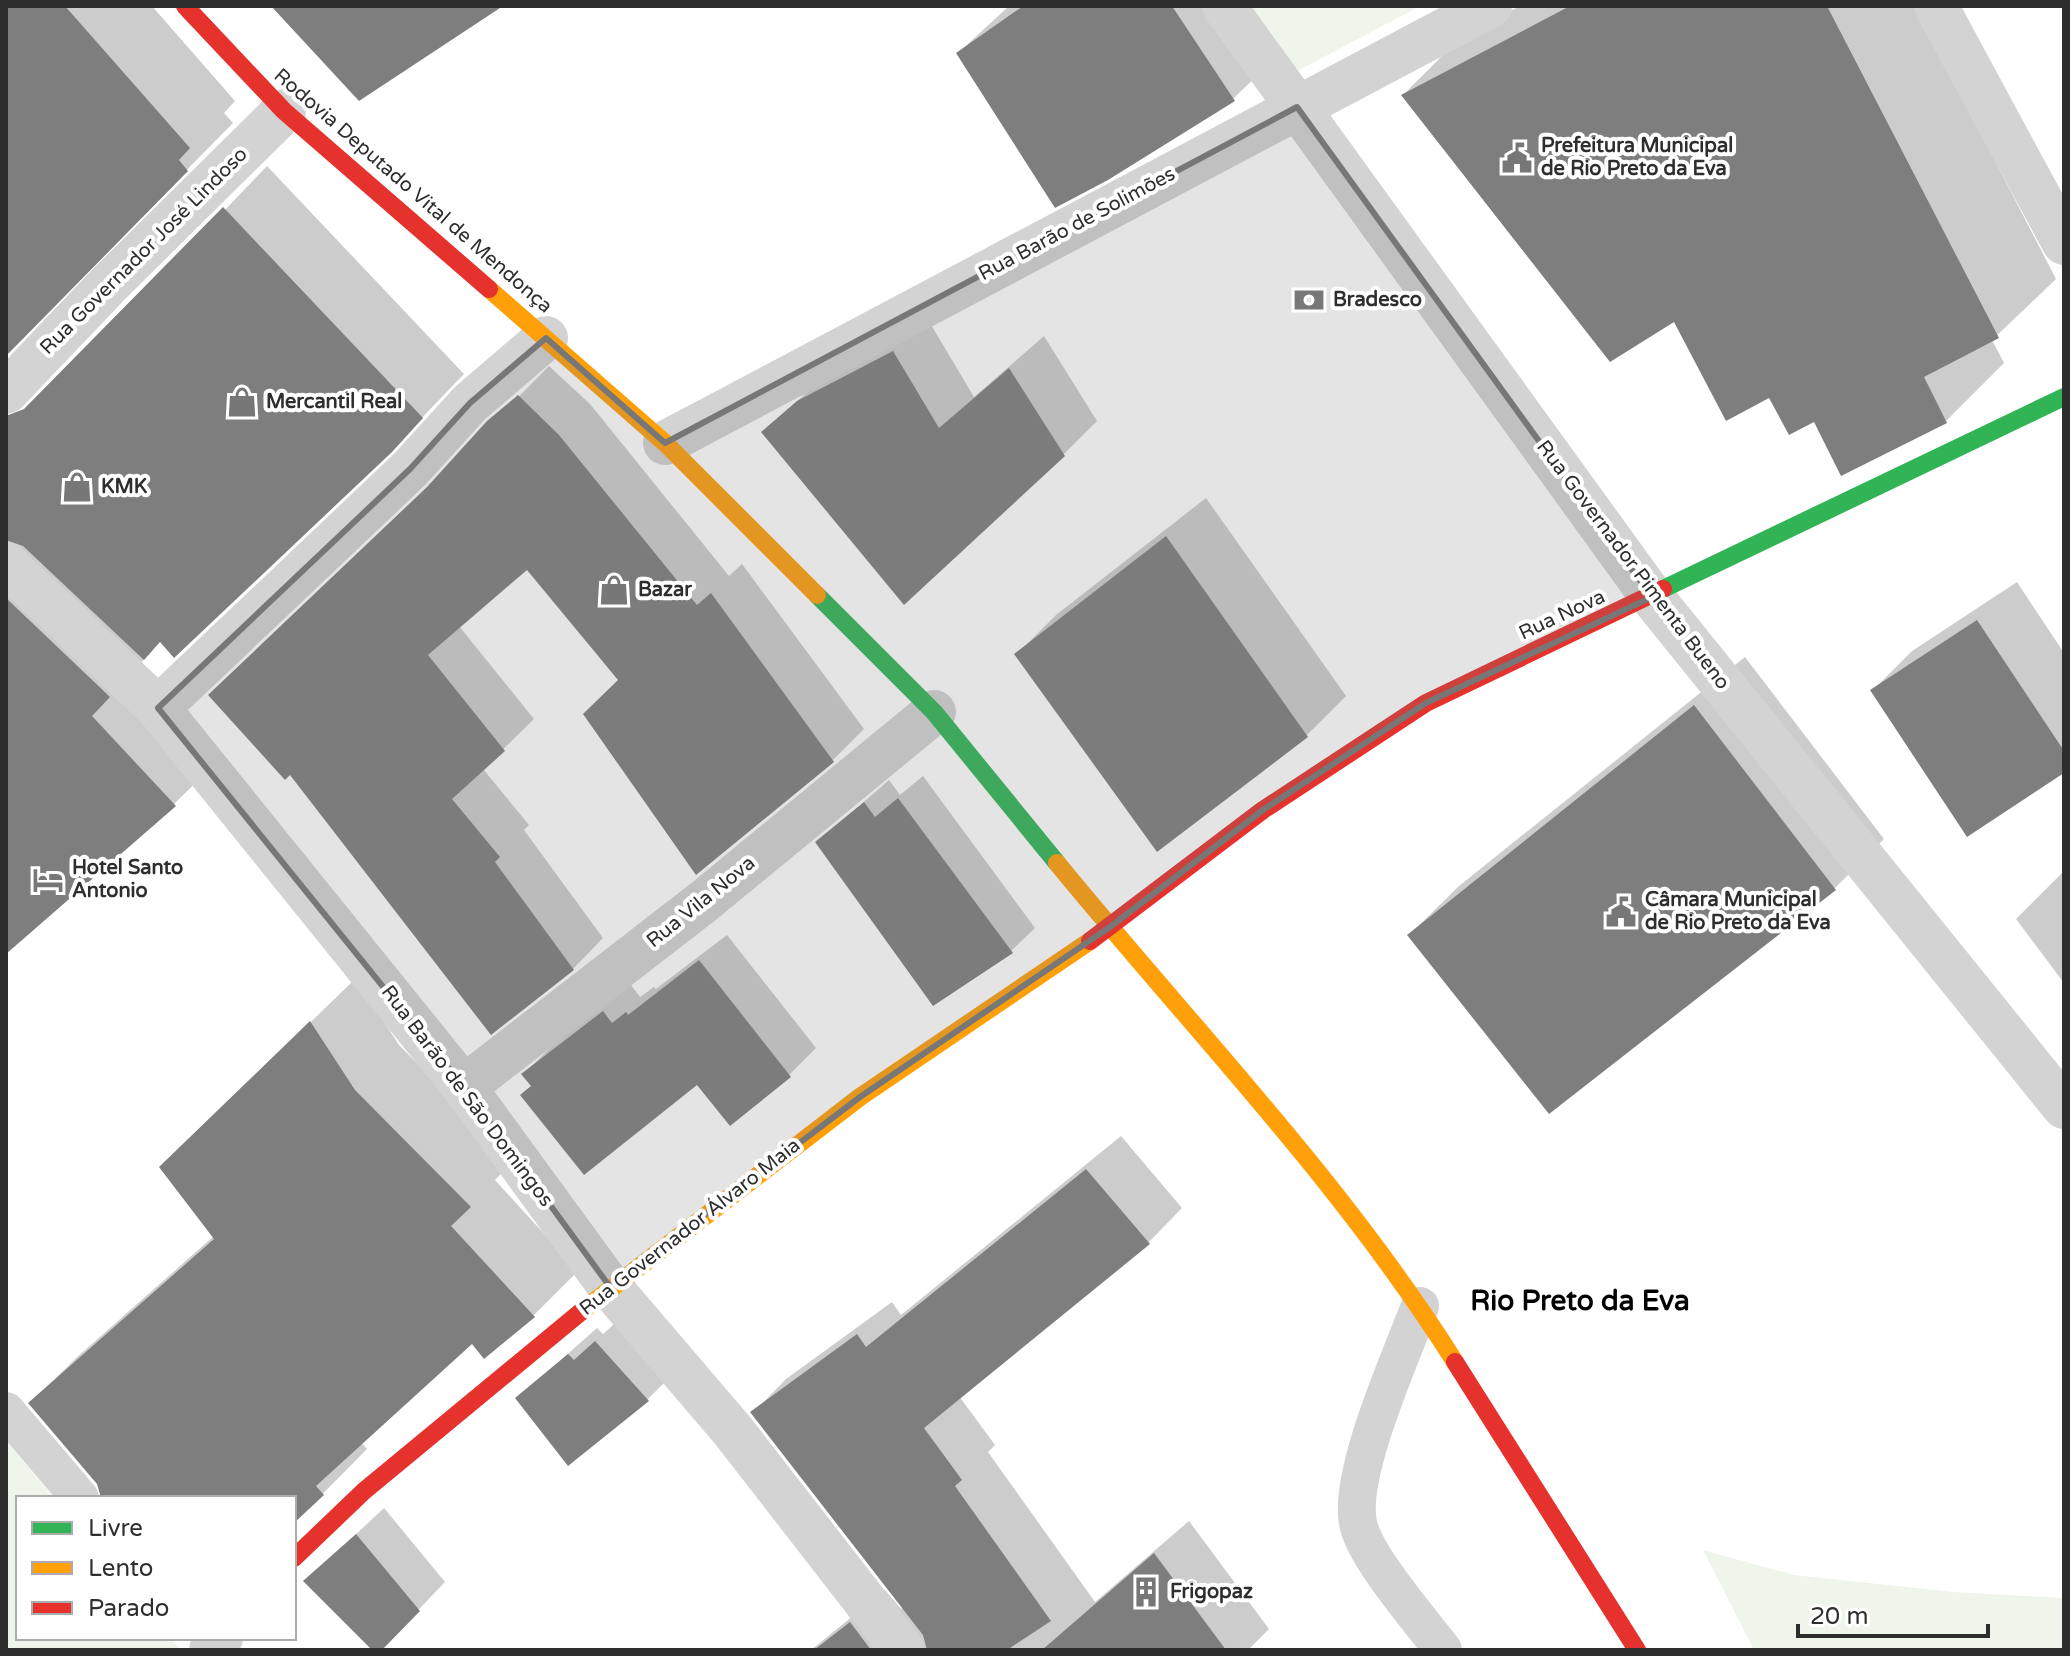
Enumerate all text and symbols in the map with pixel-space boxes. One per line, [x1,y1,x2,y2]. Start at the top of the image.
street label: Rodovia Deputado Vital de Mendonça [269,64,557,318]
place label: Prefeitura Municipal de Rio Preto da Eva [1541,134,1733,181]
public building icon: Prefeitura Municipal de Rio Preto da Eva [1500,141,1534,175]
street label: Rua Governador José Lindoso [35,142,253,360]
street label: Rua Barão de Solimões [975,162,1179,286]
bank icon: Bradesco [1292,283,1326,317]
place label: Bradesco [1333,288,1422,312]
shop icon: Mercantil Real [225,385,259,419]
place label: Mercantil Real [266,390,402,414]
street label: Rua Governador Pimenta Bueno [1531,436,1735,694]
shop icon: KMK [60,470,94,504]
place label: KMK [101,475,148,499]
shop icon: Bazar [597,573,631,607]
place label: Bazar [638,578,692,602]
street label: Rua Nova [1515,585,1609,645]
street label: Rua Vila Nova [642,851,760,953]
place label: Hotel Santo Antonio [72,856,183,903]
hotel icon: Hotel Santo Antonio [31,863,65,897]
place label: Câmara Municipal de Rio Preto da Eva [1645,888,1831,935]
public building icon: Câmara Municipal de Rio Preto da Eva [1604,895,1638,929]
street label: Rua Barão de São Domingos [376,981,558,1211]
street label: Rua Governador Álvaro Maia [574,1133,805,1321]
district label: Rio Preto da Eva [1470,1284,1690,1318]
legend [16,1496,296,1640]
text: Livre [88,1514,143,1543]
text: Lento [88,1554,153,1583]
building icon: Frigopaz [1129,1575,1163,1609]
place label: Frigopaz [1170,1580,1253,1604]
scale bar [1798,1588,1988,1638]
text: Parado [88,1594,169,1623]
text: 20 m [1810,1602,1868,1631]

